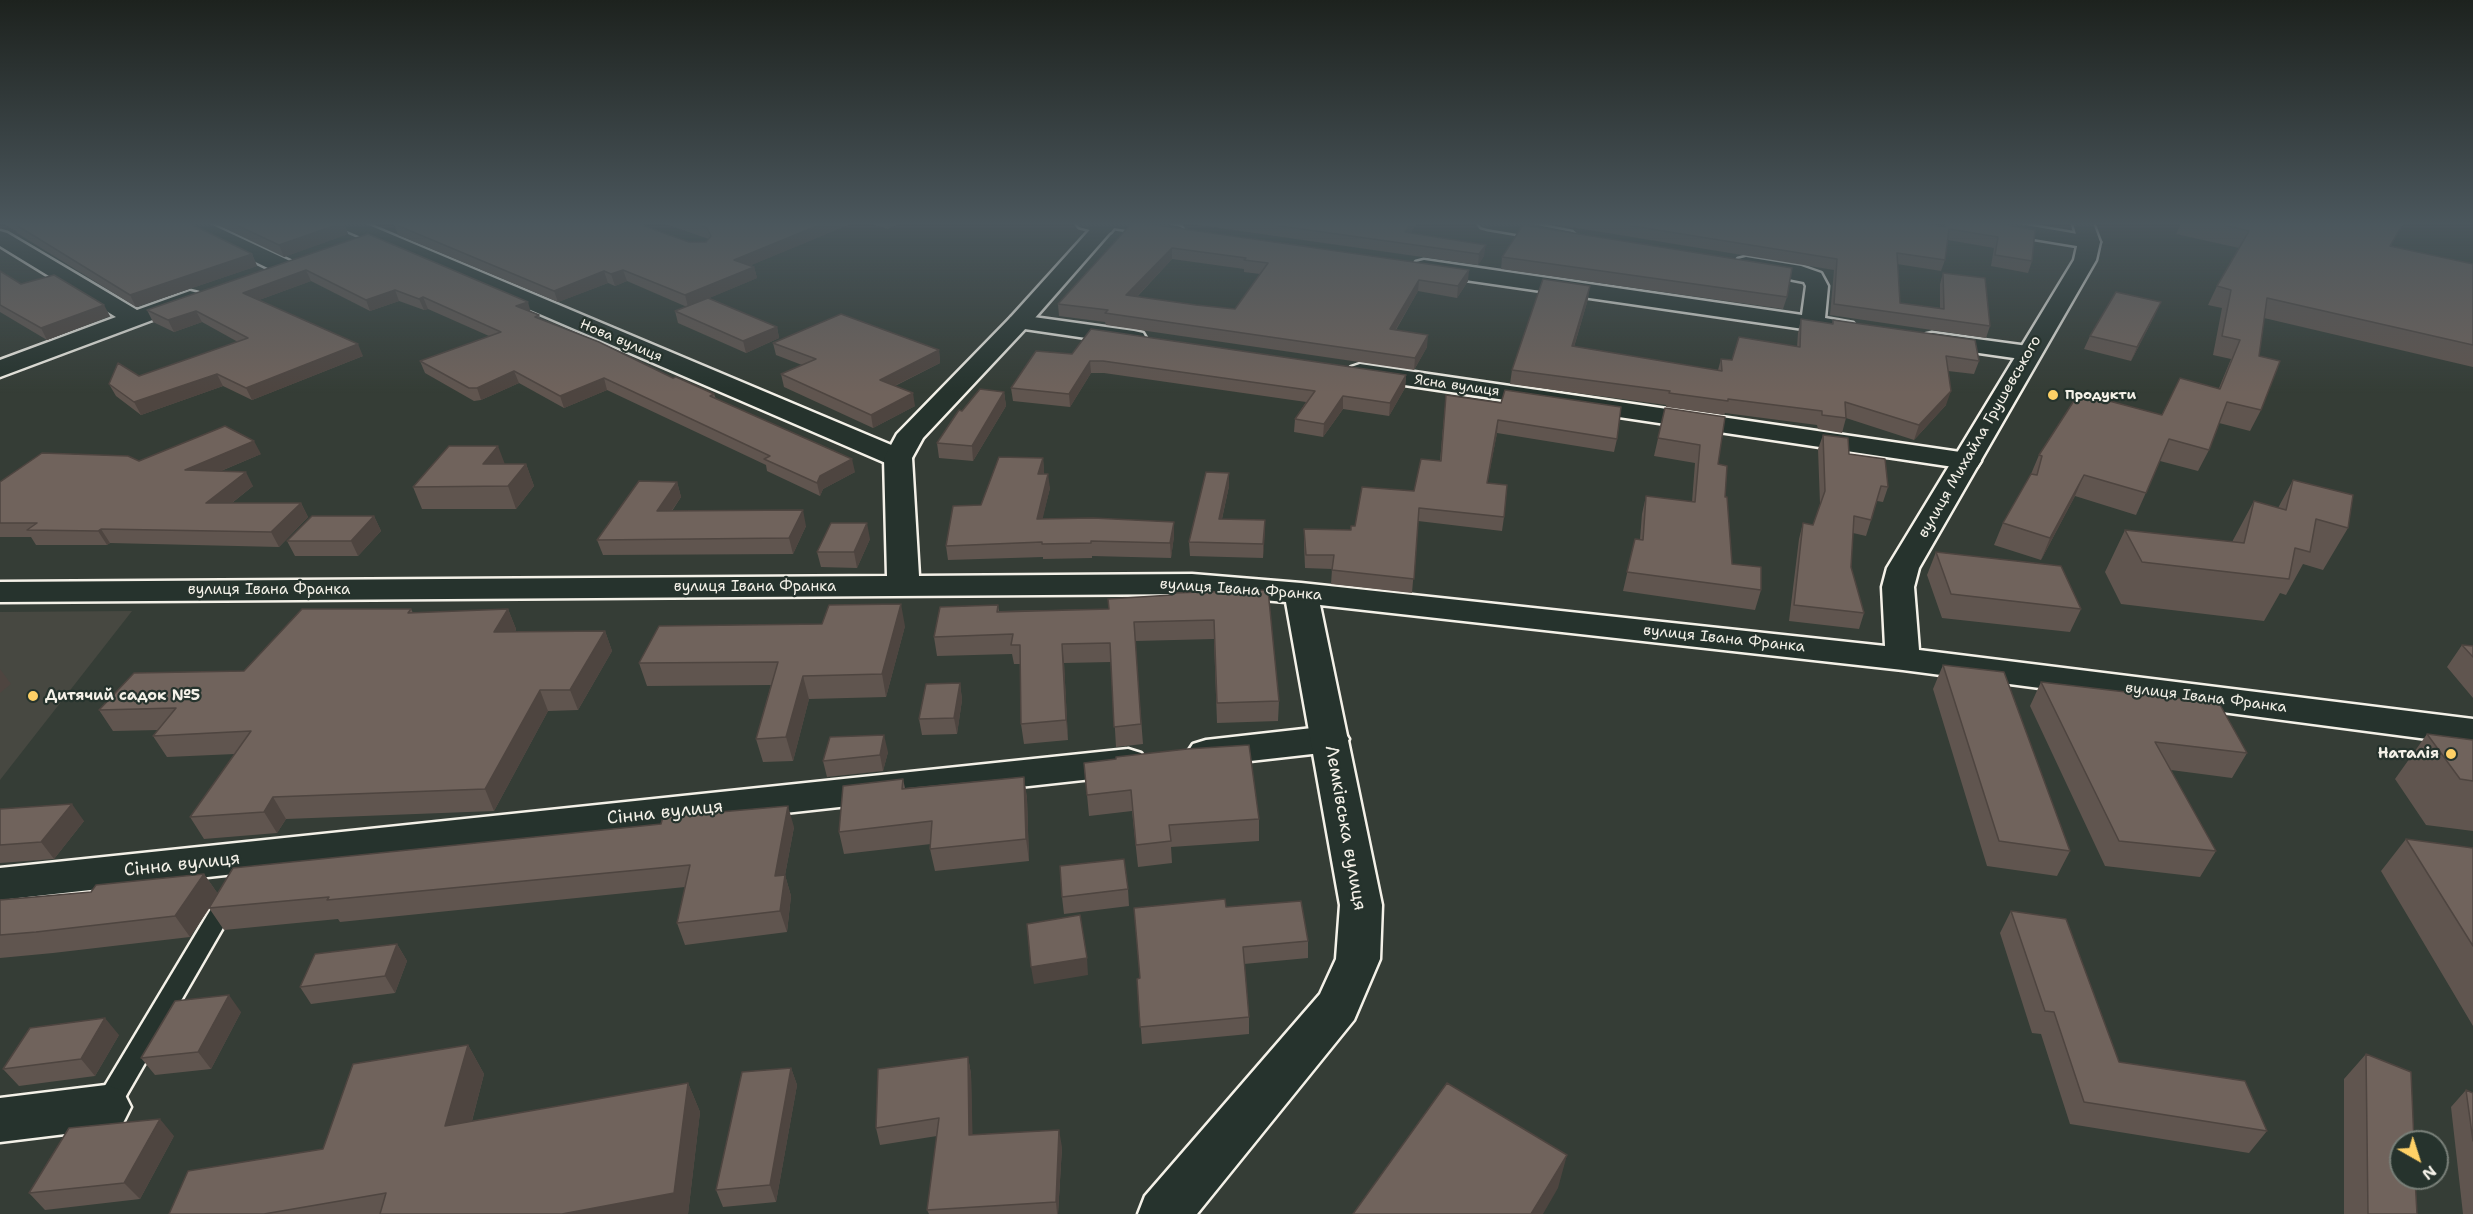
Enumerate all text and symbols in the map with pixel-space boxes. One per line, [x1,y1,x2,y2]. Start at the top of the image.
street label: Нова вулиця [577,316,665,366]
street label: вулиця Михайла Грушевського [1915,333,2045,541]
street label: Ясна вулиця [1413,372,1501,400]
place label: Продукти [2065,387,2136,403]
marker: Продукти [2046,388,2060,402]
street label: вулиця Івана Франка [1159,575,1323,605]
street label: вулиця Івана Франка [674,578,836,596]
street label: вулиця Івана Франка [188,581,350,599]
street label: вулиця Івана Франка [1642,622,1806,656]
street label: вулиця Івана Франка [2124,679,2288,717]
place label: Дитячий садок №5 [45,687,200,705]
marker: Дитячий садок №5 [26,689,40,703]
street label: Лемківська вулиця [1320,744,1370,912]
place label: Наталiя [2378,745,2439,763]
marker: Наталiя [2444,747,2458,761]
street label: Сінна вулиця [606,796,724,830]
street label: Сінна вулиця [123,848,241,882]
north arrow [2389,1130,2449,1190]
text: N [2418,1161,2441,1185]

